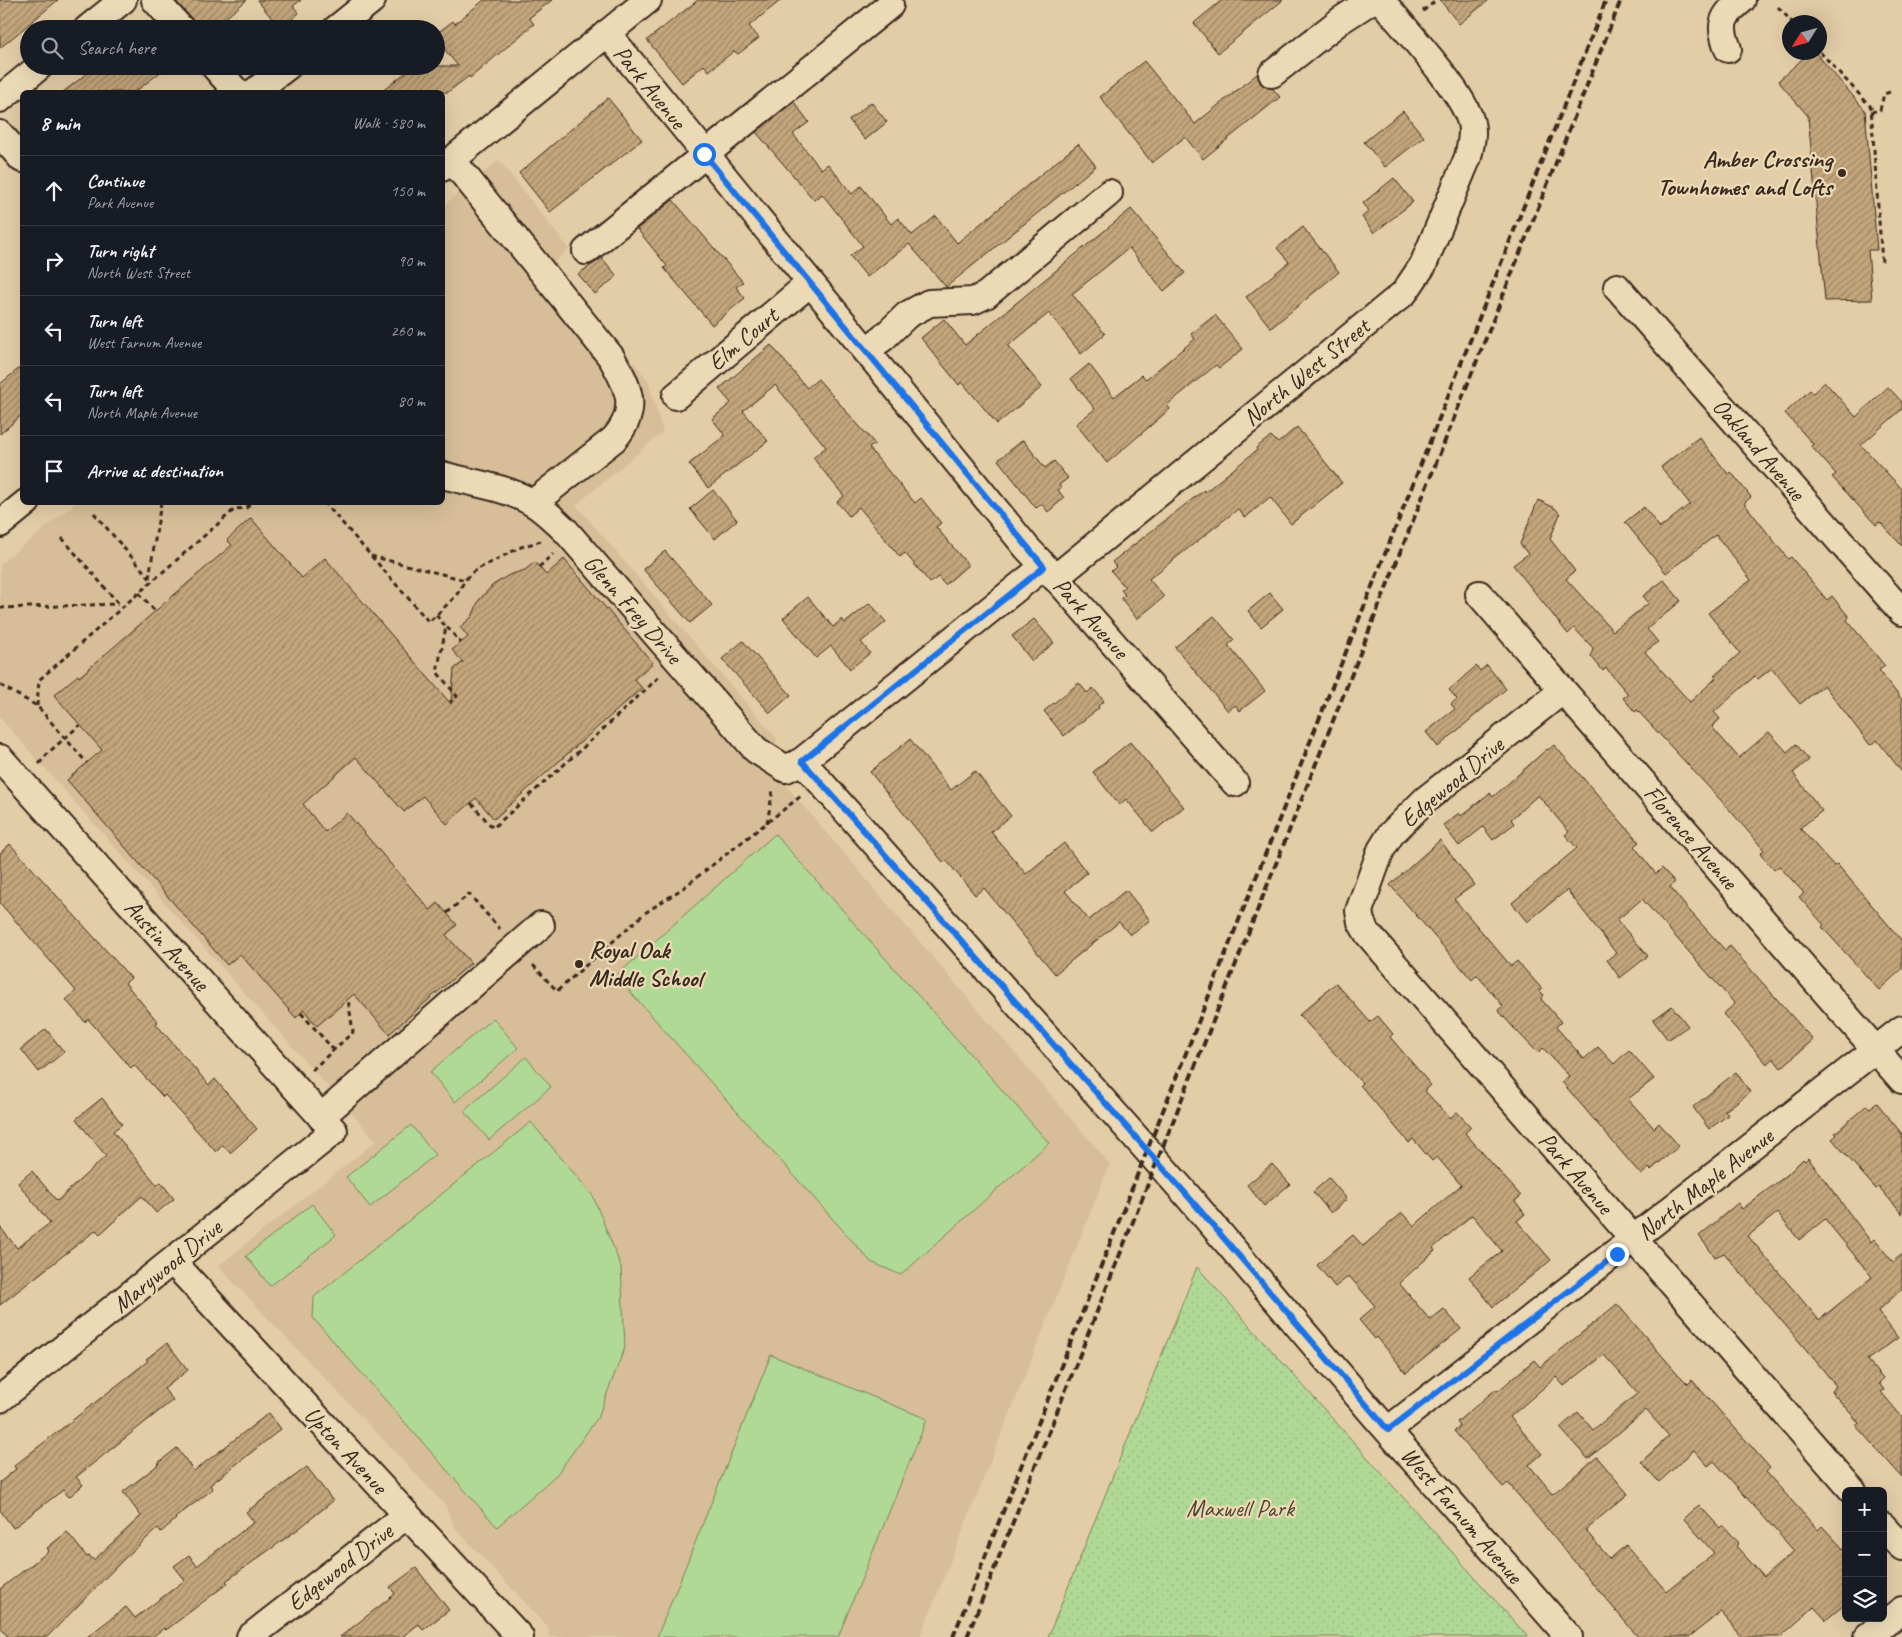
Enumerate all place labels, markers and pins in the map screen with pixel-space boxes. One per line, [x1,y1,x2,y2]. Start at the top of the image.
place label: Amber Crossing Townhomes and Lofts [1657,144,1835,202]
marker: Amber Crossing Townhomes and Lofts [1836,167,1848,179]
place label: Royal Oak Middle School [589,935,706,993]
marker: Royal Oak Middle School [573,958,585,970]

